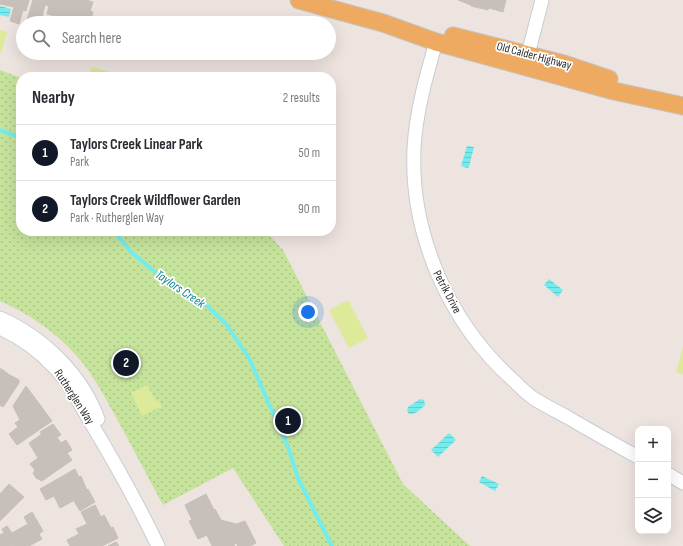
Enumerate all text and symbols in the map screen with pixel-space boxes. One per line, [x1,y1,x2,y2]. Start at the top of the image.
search box [16,16,336,60]
icon: search [30,27,52,49]
text: Search here [62,29,122,48]
street label: Old Calder Highway [495,39,573,73]
text: Nearby [32,88,75,108]
text: 2 results [283,90,320,106]
text: Taylors Creek Linear Park [70,135,203,154]
text: 1 [42,145,48,161]
text: 50 m [299,145,320,161]
text: Park [70,154,89,170]
text: Taylors Creek Wildflower Garden [70,191,241,210]
text: 2 [42,201,48,217]
text: 90 m [298,201,320,217]
text: Park · Rutherglen Way [70,210,164,226]
water label: Taylors Creek [152,266,209,312]
street label: Petrik Drive [429,268,465,316]
your location [298,302,318,322]
pin: 2 [113,348,139,378]
street label: Rutherglen Way [51,367,98,428]
pin: 1 [275,406,301,436]
map controls [635,426,671,534]
button: + [635,426,671,462]
button: − [635,462,671,498]
button: layers [635,498,671,534]

